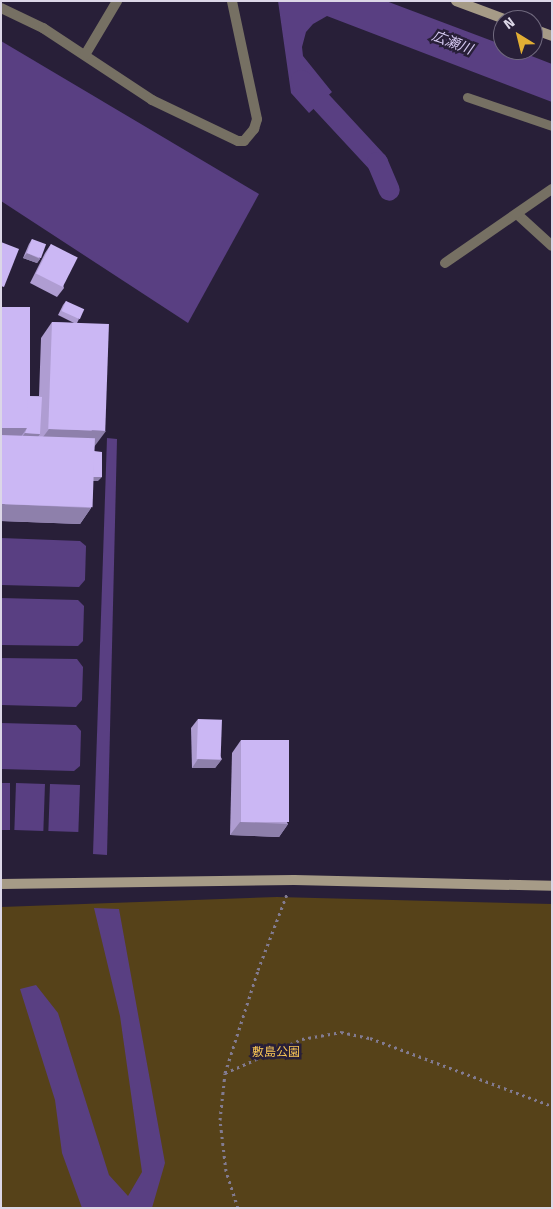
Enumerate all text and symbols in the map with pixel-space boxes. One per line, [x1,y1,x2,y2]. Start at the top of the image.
north arrow [493,10,543,60]
text: N [501,14,518,33]
water label: 広瀬川 [429,28,475,58]
park label: 敷島公園 [252,1046,300,1060]

